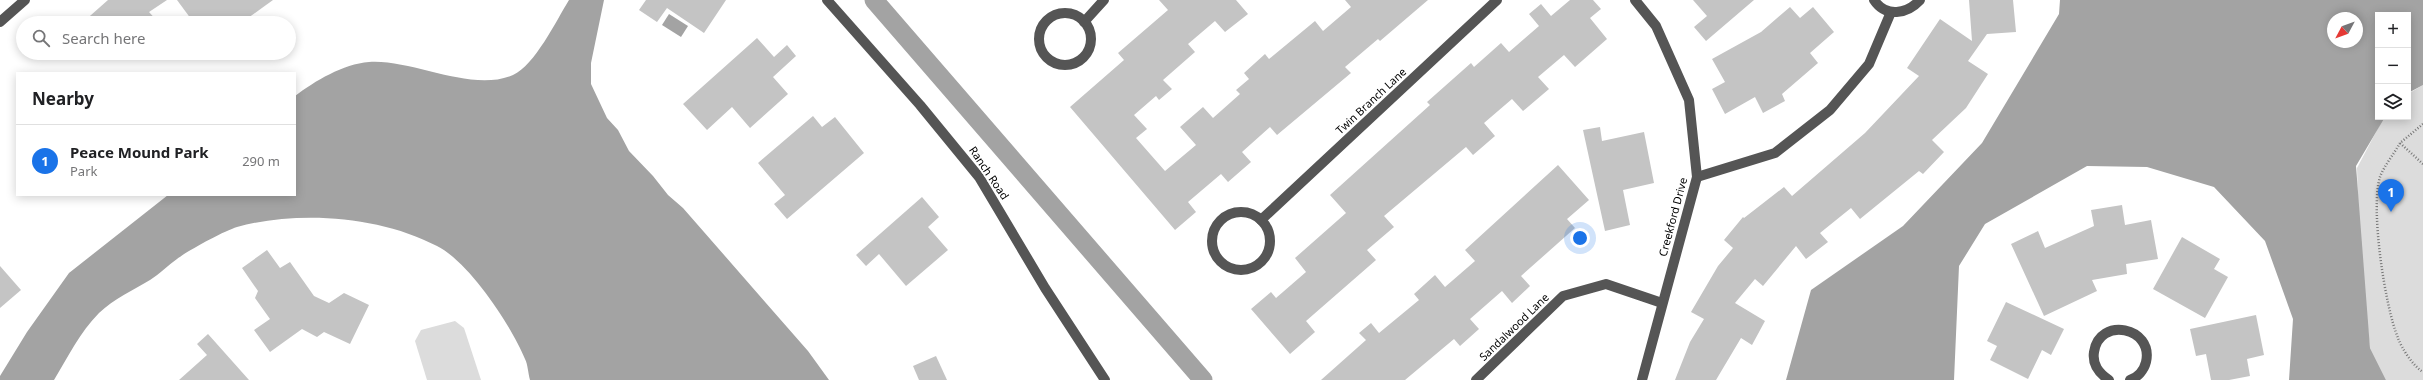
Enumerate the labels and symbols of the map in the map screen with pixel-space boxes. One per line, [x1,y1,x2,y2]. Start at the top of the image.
north arrow [2327,12,2363,48]
street label: Twin Branch Lane [1332,64,1409,137]
street label: Ranch Road [966,143,1013,202]
street label: Creekford Drive [1655,176,1690,258]
pin: 1 [2378,179,2404,212]
your location [1570,228,1590,248]
street label: Sandalwood Lane [1476,290,1552,364]

